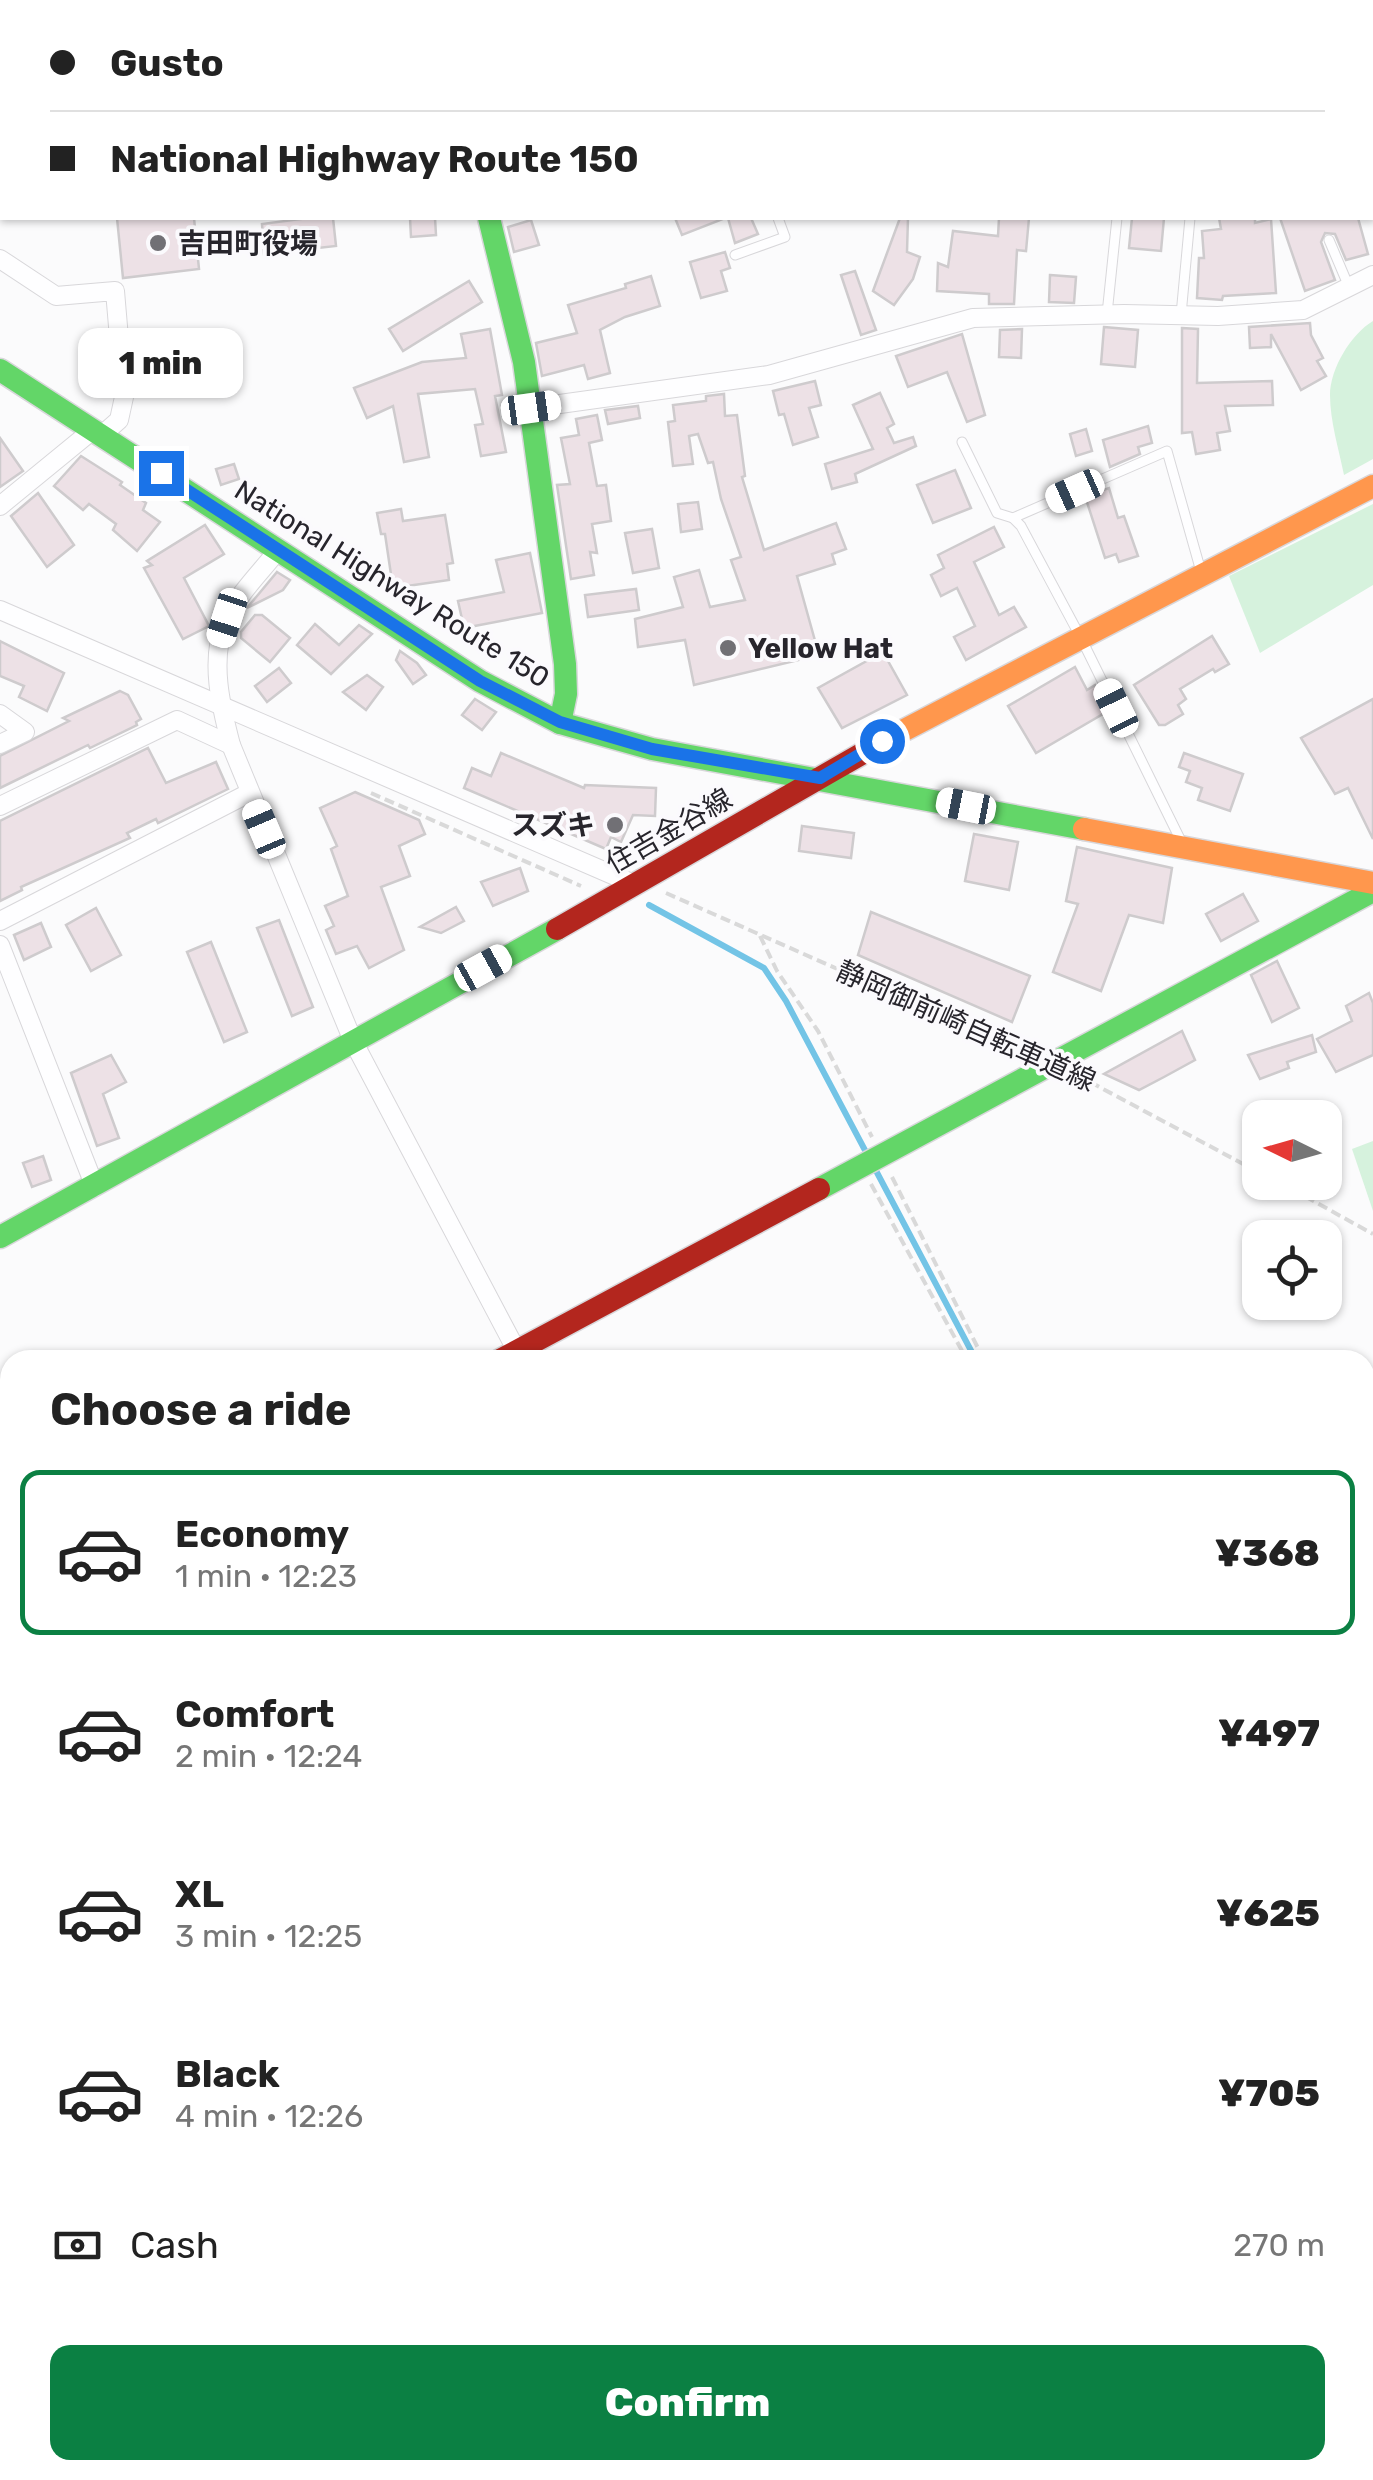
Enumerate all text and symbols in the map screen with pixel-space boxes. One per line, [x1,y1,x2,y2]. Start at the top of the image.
text: Gusto [110,40,224,86]
text: National Highway Route 150 [110,136,639,182]
place label: 吉田町役場 [178,227,318,260]
marker: 吉田町役場 [147,232,169,254]
callout: 1 min [79,328,244,398]
text: 1 min [119,344,202,382]
car [499,389,563,427]
route end [139,451,184,496]
car [1041,465,1109,517]
street label: National Highway Route 150 [229,473,555,695]
car [203,585,251,651]
place label: Yellow Hat [748,632,893,665]
marker: Yellow Hat [717,637,739,659]
car [1089,674,1143,742]
route start [860,719,905,764]
street label: 住吉金谷線 [600,782,738,880]
car [934,786,998,826]
car [238,796,290,862]
place label: スズキ [511,809,595,842]
marker: スズキ [604,814,626,836]
car [449,940,517,996]
street label: 静岡御前崎自転車道線 [831,954,1101,1098]
north arrow [1242,1100,1342,1200]
map controls [1242,1100,1342,1320]
button: locate [1242,1220,1342,1320]
text: Choose a ride [50,1383,352,1436]
icon: car [55,1508,145,1598]
text: Economy [175,1511,349,1557]
text: ¥368 [1215,1530,1320,1576]
text: 1 min · 12:23 [175,1557,357,1595]
icon: car [55,1688,145,1778]
text: Comfort [175,1691,334,1737]
text: ¥497 [1218,1710,1320,1756]
text: 2 min · 12:24 [175,1737,362,1775]
icon: car [55,1868,145,1958]
text: XL [175,1871,224,1917]
text: ¥625 [1216,1890,1320,1936]
text: 3 min · 12:25 [175,1917,362,1955]
icon: car [55,2048,145,2138]
text: Black [175,2051,280,2097]
text: ¥705 [1218,2070,1320,2116]
text: 4 min · 12:26 [175,2097,363,2135]
icon: cash [50,2218,105,2273]
text: Cash [130,2222,219,2268]
text: 270 m [1233,2226,1325,2264]
button: Confirm [50,2345,1325,2460]

